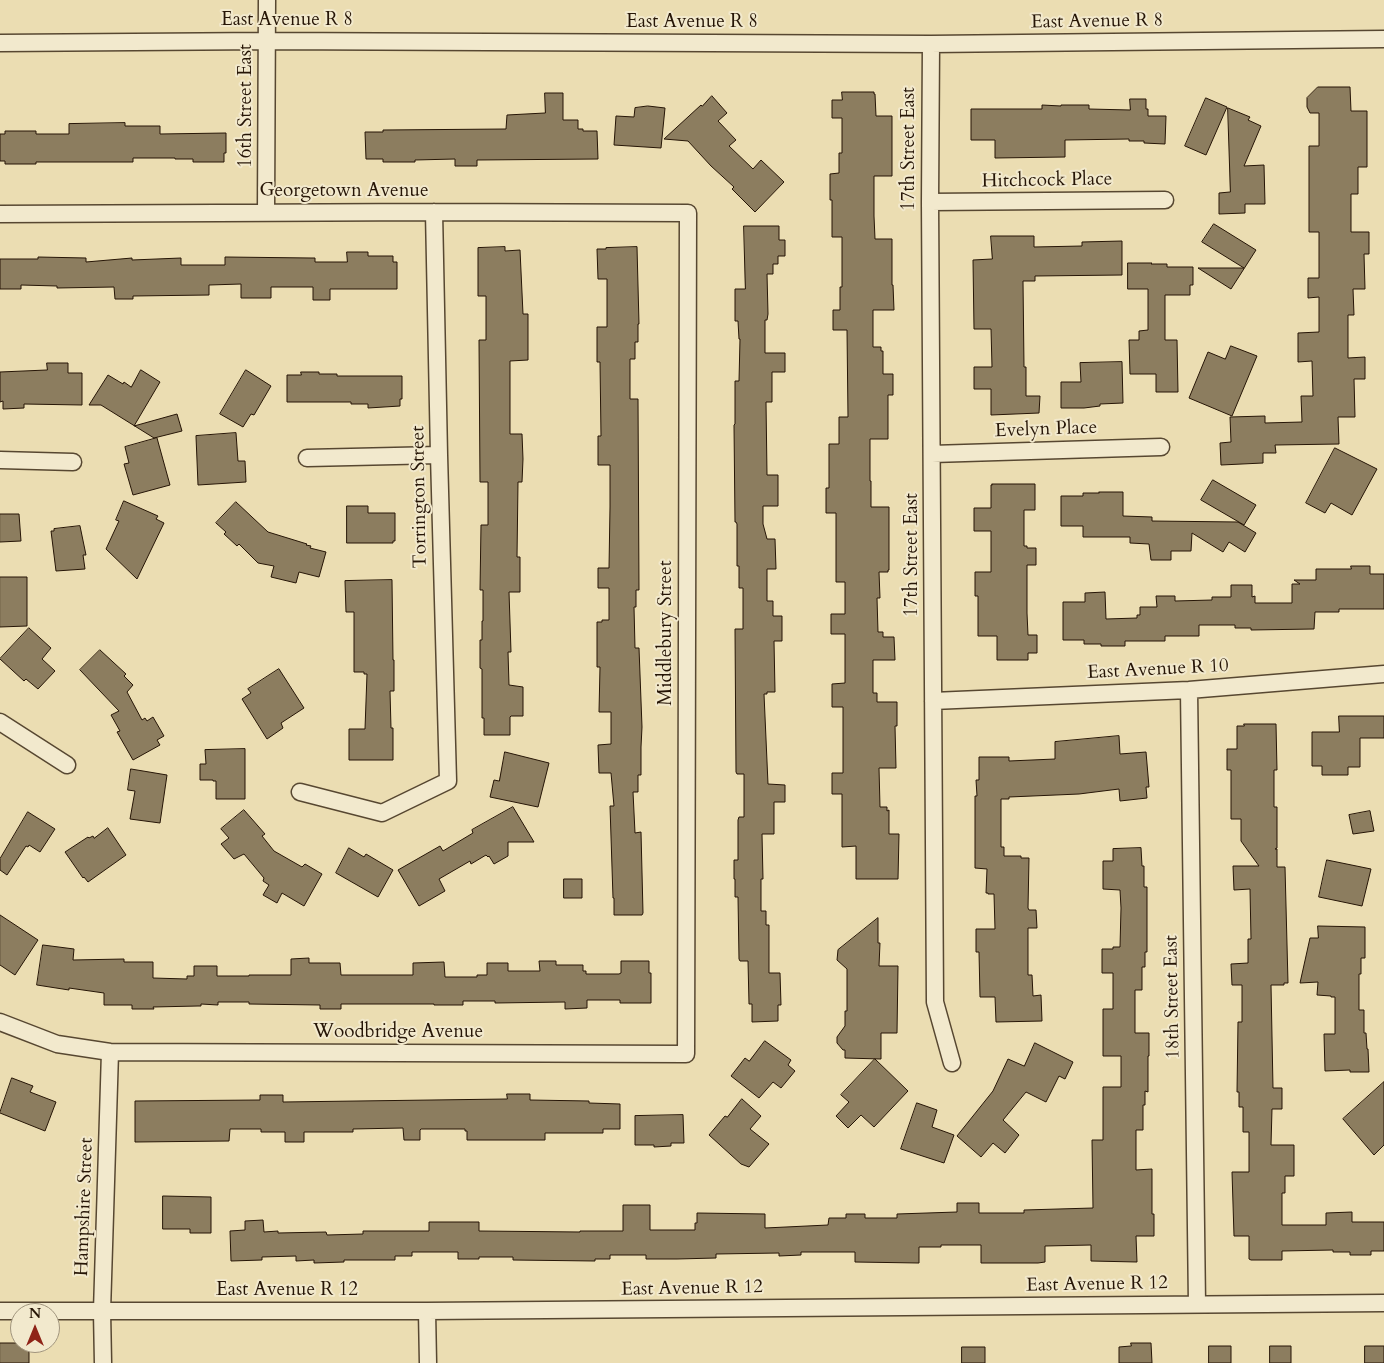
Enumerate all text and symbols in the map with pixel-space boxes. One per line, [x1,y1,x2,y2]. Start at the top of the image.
street label: East Avenue R 8 [1031,9,1163,35]
street label: East Avenue R 8 [221,10,353,32]
street label: East Avenue R 8 [626,12,758,34]
street label: 16th Street East [236,44,258,168]
street label: 17th Street East [899,87,921,211]
street label: Hitchcock Place [981,168,1113,194]
street label: Georgetown Avenue [259,181,429,203]
street label: Evelyn Place [994,417,1098,443]
street label: Torrington Street [407,425,433,569]
street label: 17th Street East [902,493,924,617]
street label: Middlebury Street [656,560,678,706]
street label: East Avenue R 10 [1087,655,1229,685]
street label: 18th Street East [1161,935,1185,1059]
street label: Woodbridge Avenue [313,1022,483,1044]
street label: Hampshire Street [71,1137,99,1277]
street label: East Avenue R 12 [1026,1272,1168,1298]
street label: East Avenue R 12 [621,1276,763,1302]
street label: East Avenue R 12 [216,1280,358,1302]
north arrow [10,1303,60,1353]
text: N [29,1304,41,1323]

